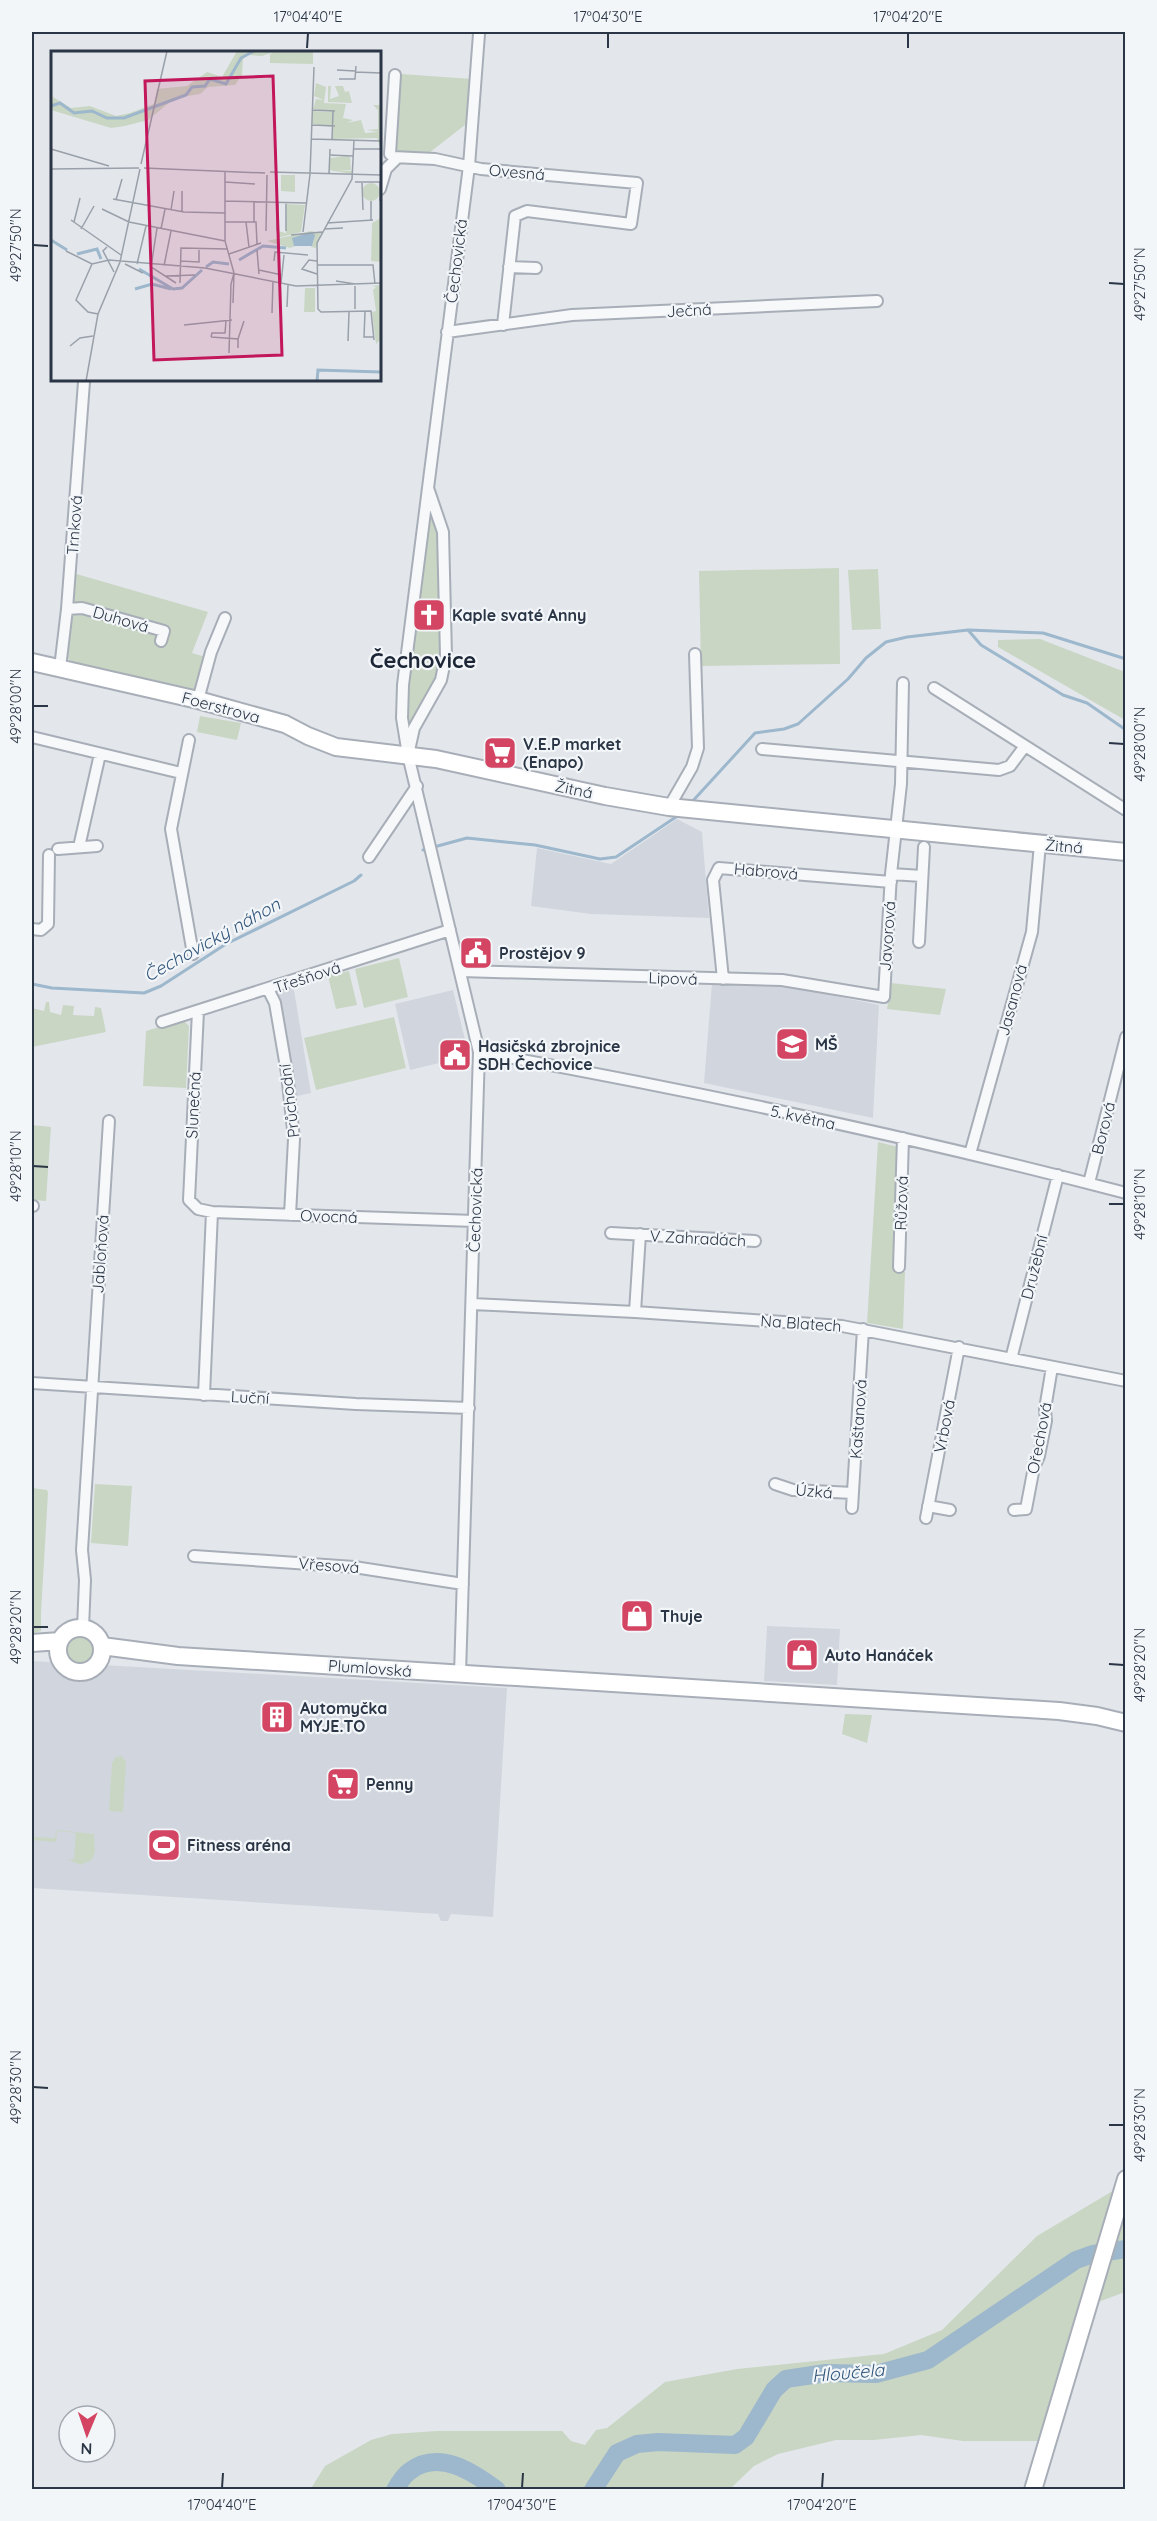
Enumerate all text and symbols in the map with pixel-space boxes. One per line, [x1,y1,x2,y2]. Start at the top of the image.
text: 17°04'40"E [273,7,343,26]
text: 17°04'30"E [573,7,643,26]
text: 17°04'20"E [873,7,943,26]
inset map [51,51,381,381]
street label: Ovesná [488,160,546,184]
text: 49°27'50"N [6,208,25,282]
street label: Čechovická [441,218,471,304]
text: 49°27'50"N [1130,247,1149,321]
street label: Ječná [666,299,712,321]
street label: Trnková [62,494,86,556]
church icon: Kaple svaté Anny [411,597,447,633]
street label: Duhová [91,601,151,637]
place label: Kaple svaté Anny [452,605,586,625]
district label: Čechovice [370,646,476,674]
text: 49°28'00"N [6,669,25,743]
street label: Foerstrova [180,687,262,727]
text: 49°28'00"N [1130,707,1149,781]
place label: V.E.P market (Enapo) [523,734,622,772]
supermarket icon: V.E.P market (Enapo) [482,735,518,771]
street label: Žitná [553,775,595,803]
street label: Žitná [1044,834,1084,858]
street label: Habrová [733,858,799,884]
water label: Čechovický náhon [139,892,285,987]
street label: Javorová [875,900,899,972]
public building icon: Prostějov 9 [458,935,494,971]
place label: Prostějov 9 [499,943,586,963]
street label: Třešňová [271,957,343,997]
street label: Jasanová [993,962,1031,1038]
street label: Lipová [648,967,698,989]
school or university icon: MŠ [774,1026,810,1062]
place label: MŠ [815,1034,838,1054]
place label: Hasičská zbrojnice SDH Čechovice [478,1036,620,1074]
public building icon: Hasičská zbrojnice SDH Čechovice [437,1037,473,1073]
street label: Průchodní [274,1062,303,1139]
street label: Slunečná [181,1071,205,1139]
street label: 5. května [769,1100,837,1134]
street label: Borová [1087,1100,1119,1156]
text: 49°28'10"N [6,1130,25,1202]
street label: Čechovická [464,1167,486,1253]
text: 49°28'10"N [1130,1168,1149,1240]
street label: Růžová [890,1175,912,1231]
street label: Ovocná [300,1205,358,1227]
street label: Jabloňová [87,1214,113,1294]
street label: V Zahradách [649,1225,747,1251]
street label: Družební [1016,1232,1052,1301]
street label: Na Blatech [760,1310,842,1336]
street label: Kaštanová [845,1378,871,1460]
street label: Luční [230,1386,270,1408]
street label: Vrbová [929,1398,959,1454]
street label: Ořechová [1022,1400,1056,1476]
street label: Úzká [795,1479,833,1503]
street label: Vřesová [298,1553,360,1577]
text: 49°28'20"N [6,1590,25,1664]
shop icon: Thuje [619,1598,655,1634]
place label: Thuje [660,1606,703,1626]
text: 49°28'20"N [1130,1628,1149,1702]
shop icon: Auto Hanáček [784,1637,820,1673]
place label: Auto Hanáček [825,1645,933,1665]
street label: Plumlovská [327,1655,413,1681]
place label: Automyčka MYJE.TO [300,1698,387,1736]
building icon: Automyčka MYJE.TO [259,1699,295,1735]
supermarket icon: Penny [325,1766,361,1802]
place label: Penny [366,1774,413,1794]
sports icon: Fitness aréna [146,1827,182,1863]
place label: Fitness aréna [187,1835,291,1855]
text: 49°28'30"N [6,2050,25,2124]
text: 49°28'30"N [1130,2088,1149,2162]
water label: Hloučela [811,2358,886,2387]
north arrow [57,2404,117,2464]
text: N [80,2439,93,2459]
text: 17°04'40"E [187,2495,257,2514]
text: 17°04'30"E [487,2495,557,2514]
text: 17°04'20"E [787,2495,857,2514]

